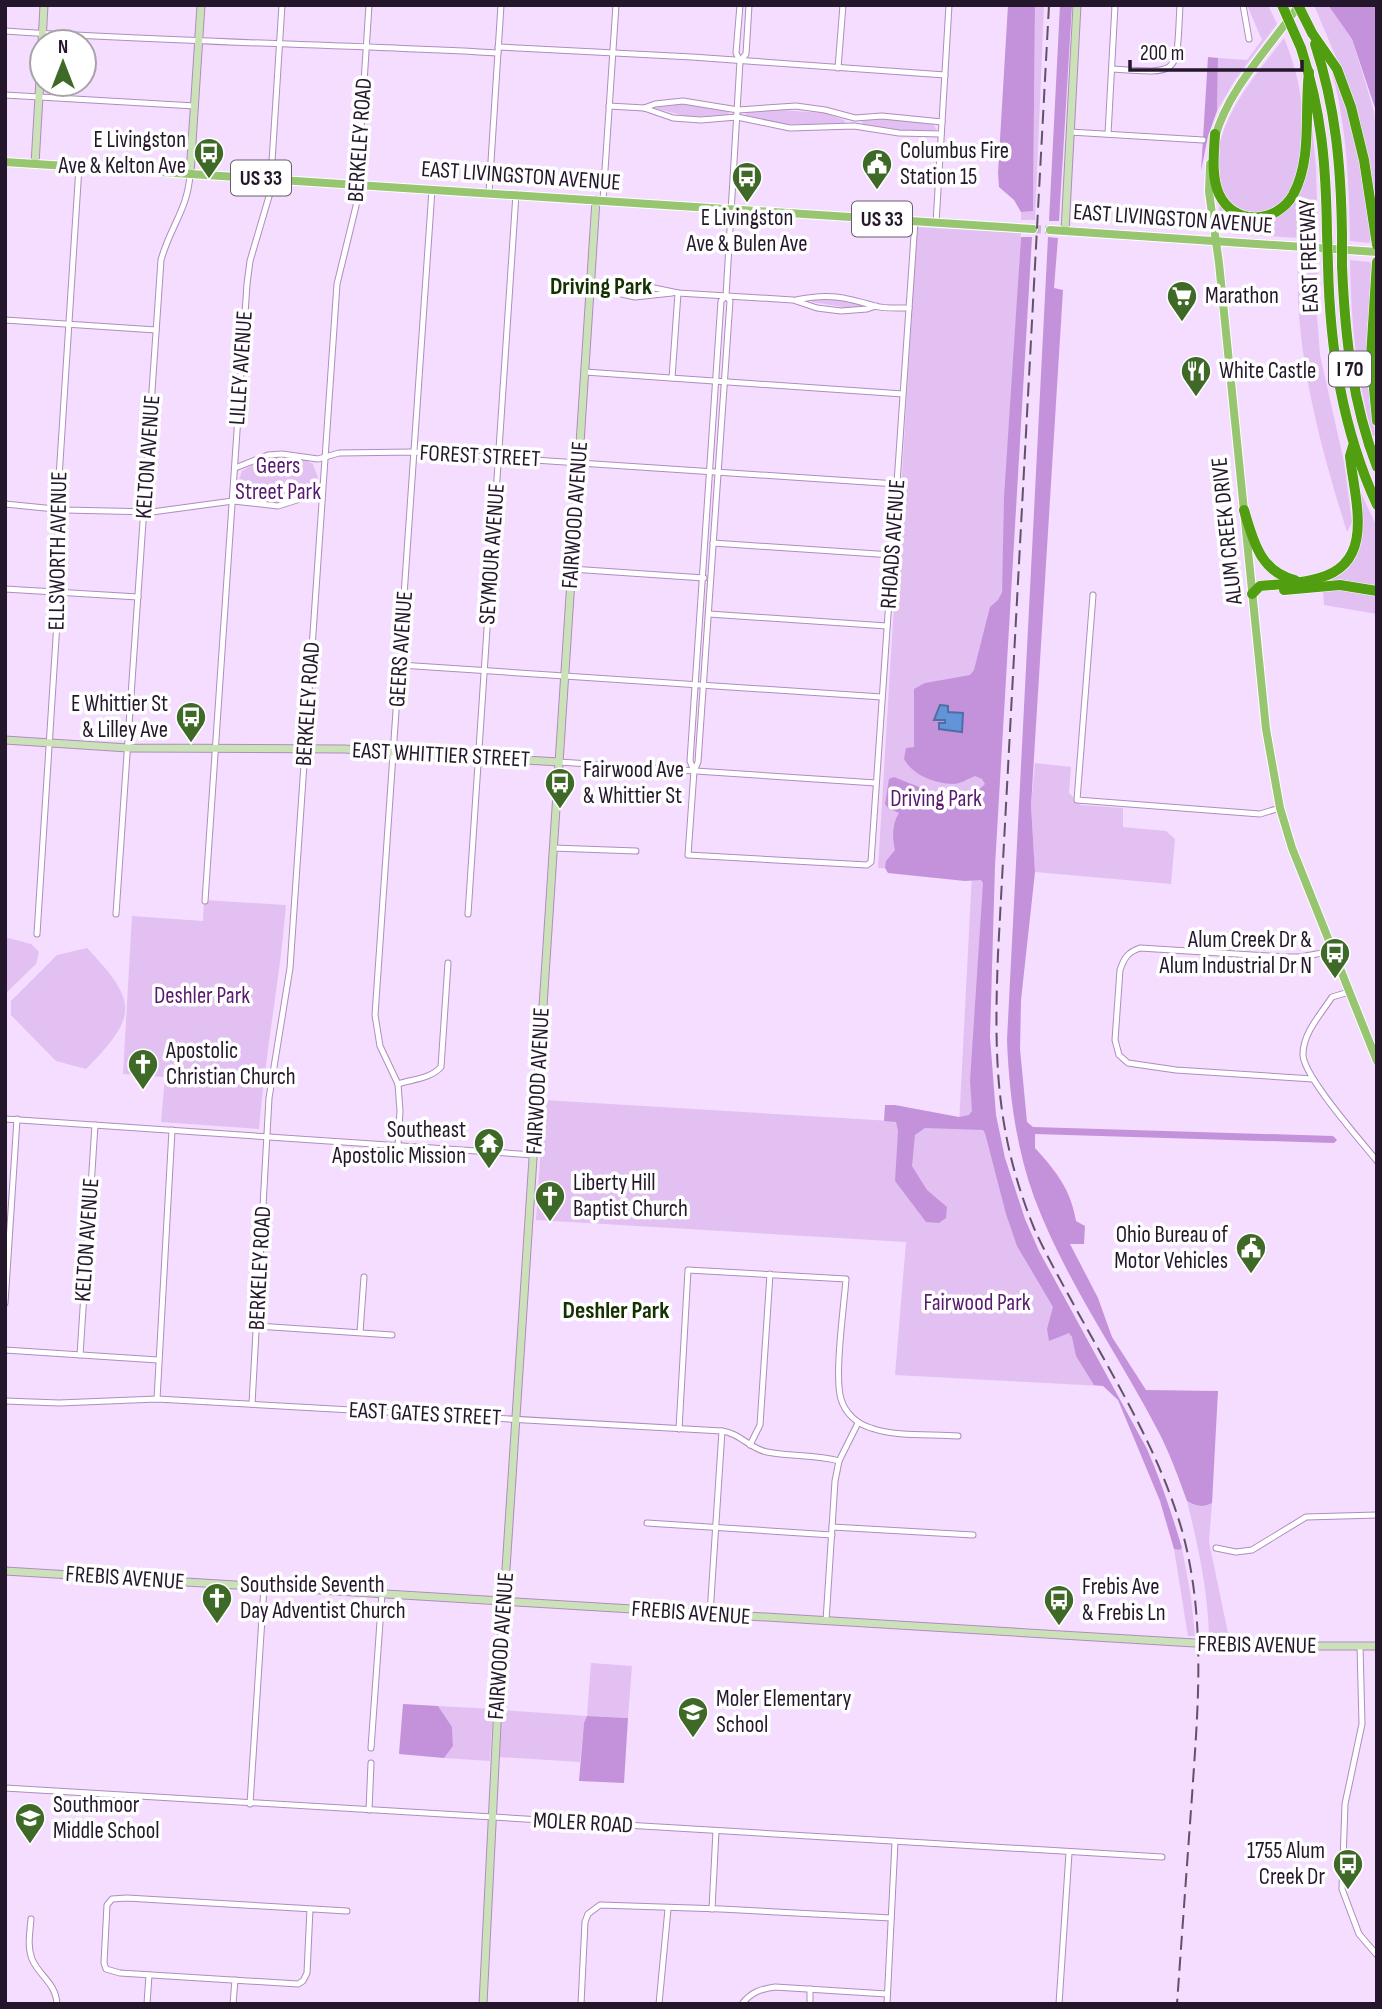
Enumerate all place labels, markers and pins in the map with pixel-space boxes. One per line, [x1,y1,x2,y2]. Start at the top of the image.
place label: E Livingston Ave & Kelton Ave [58,126,186,180]
bus stop icon: E Livingston Ave & Kelton Ave [192,136,226,180]
place label: Columbus Fire Station 15 [900,137,1009,191]
public building icon: Columbus Fire Station 15 [860,147,894,191]
bus stop icon: E Livingston Ave & Bulen Ave [730,160,764,204]
place label: E Livingston Ave & Bulen Ave [686,204,807,258]
supermarket icon: Marathon [1165,279,1199,323]
place label: Marathon [1205,282,1279,310]
restaurant icon: White Castle [1179,354,1213,398]
place label: White Castle [1219,357,1316,385]
place label: E Whittier St & Lilley Ave [71,690,168,744]
bus stop icon: E Whittier St & Lilley Ave [174,700,208,744]
place label: Fairwood Ave & Whittier St [583,756,684,810]
bus stop icon: Fairwood Ave & Whittier St [543,766,577,810]
place label: Alum Creek Dr & Alum Industrial Dr N [1159,926,1312,980]
bus stop icon: Alum Creek Dr & Alum Industrial Dr N [1318,936,1352,980]
place label: Apostolic Christian Church [165,1037,296,1091]
church icon: Apostolic Christian Church [126,1047,160,1091]
place label: Southeast Apostolic Mission [331,1116,466,1170]
temple icon: Southeast Apostolic Mission [472,1126,506,1170]
place label: Liberty Hill Baptist Church [573,1169,688,1223]
church icon: Liberty Hill Baptist Church [533,1179,567,1223]
place label: Ohio Bureau of Motor Vehicles [1114,1221,1228,1275]
public building icon: Ohio Bureau of Motor Vehicles [1234,1231,1268,1275]
place label: Southside Seventh Day Adventist Church [240,1571,406,1625]
place label: Frebis Ave & Frebis Ln [1082,1573,1166,1627]
church icon: Southside Seventh Day Adventist Church [200,1581,234,1625]
bus stop icon: Frebis Ave & Frebis Ln [1042,1583,1076,1627]
place label: Moler Elementary School [716,1685,852,1739]
school or university icon: Moler Elementary School [676,1695,710,1739]
place label: Southmoor Middle School [53,1791,160,1845]
school or university icon: Southmoor Middle School [13,1801,47,1845]
place label: 1755 Alum Creek Dr [1247,1837,1325,1891]
bus stop icon: 1755 Alum Creek Dr [1331,1847,1365,1891]

